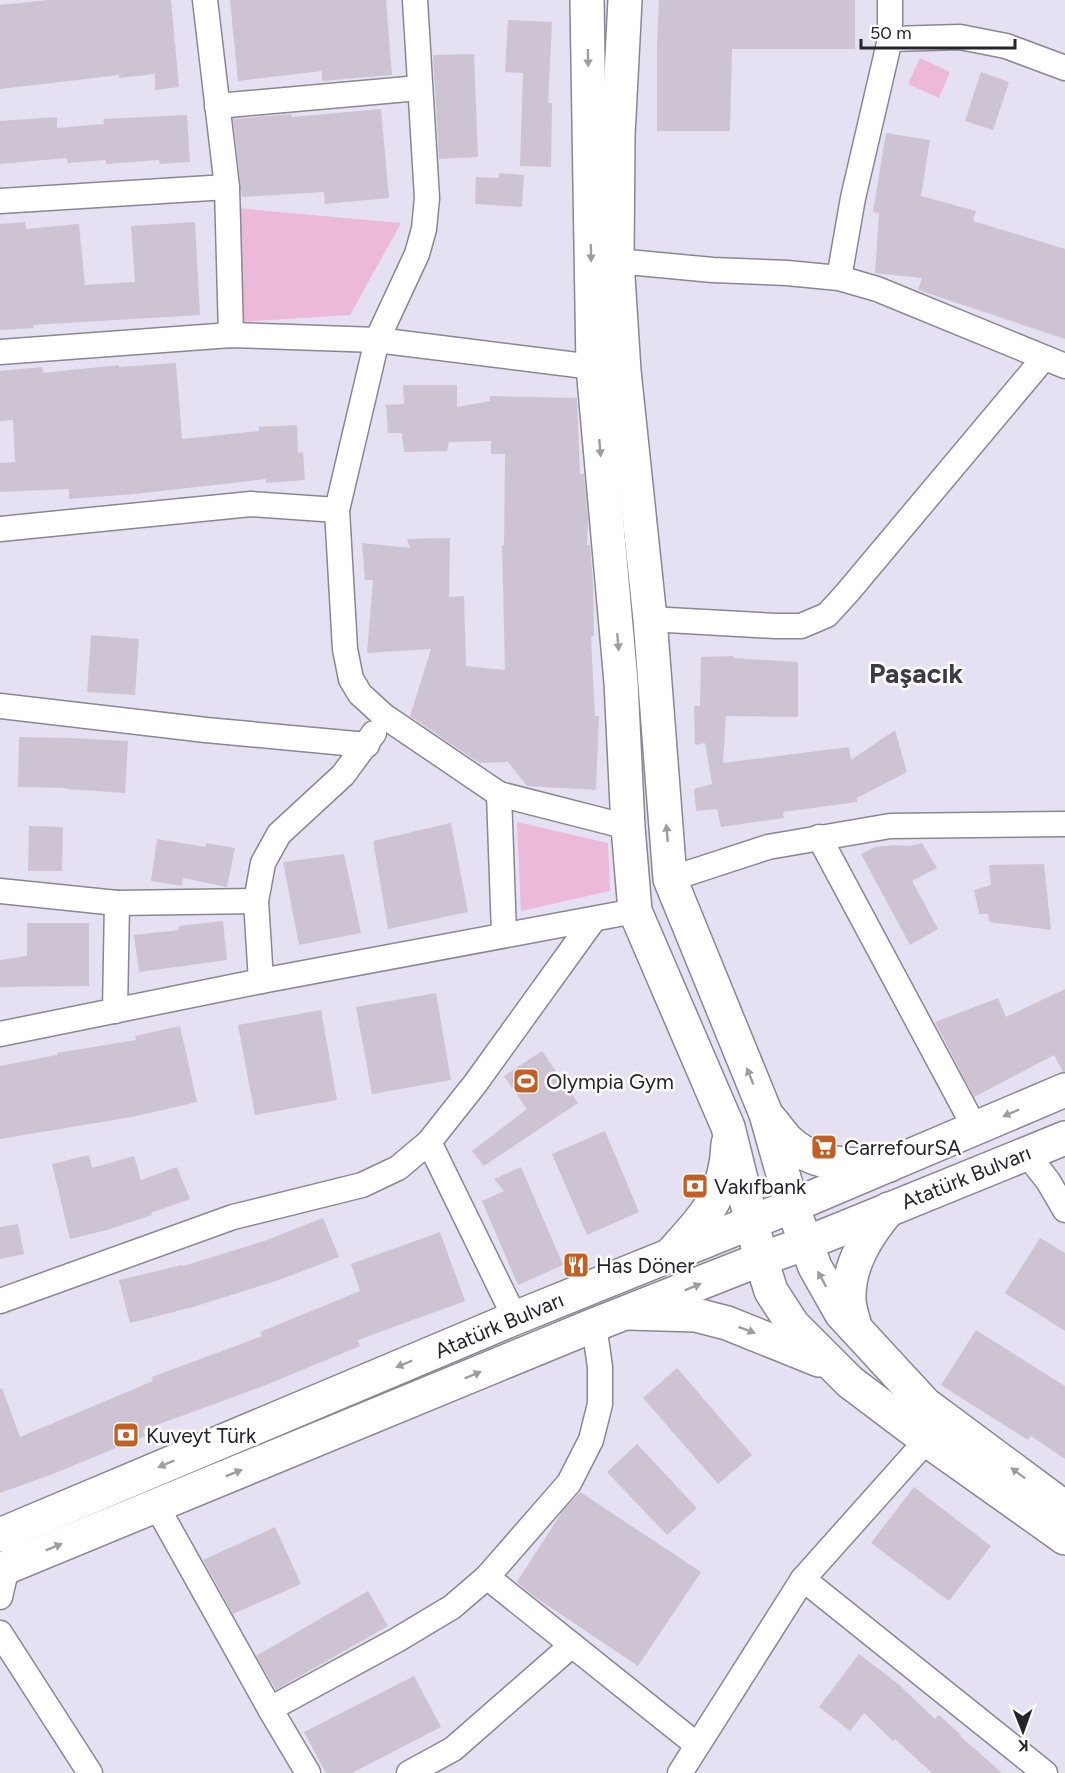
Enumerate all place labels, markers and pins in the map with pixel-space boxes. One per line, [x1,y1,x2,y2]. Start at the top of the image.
sports icon: Olympia Gym [511,1066,541,1096]
place label: Olympia Gym [546,1069,674,1094]
supermarket icon: CarrefourSA [809,1132,839,1162]
place label: CarrefourSA [844,1135,961,1160]
bank icon: Vakıfbank [680,1171,710,1201]
place label: Vakıfbank [714,1174,807,1199]
restaurant icon: Has Döner [561,1250,591,1280]
place label: Has Döner [596,1253,694,1278]
bank icon: Kuveyt Türk [111,1420,141,1450]
place label: Kuveyt Türk [146,1423,257,1448]

